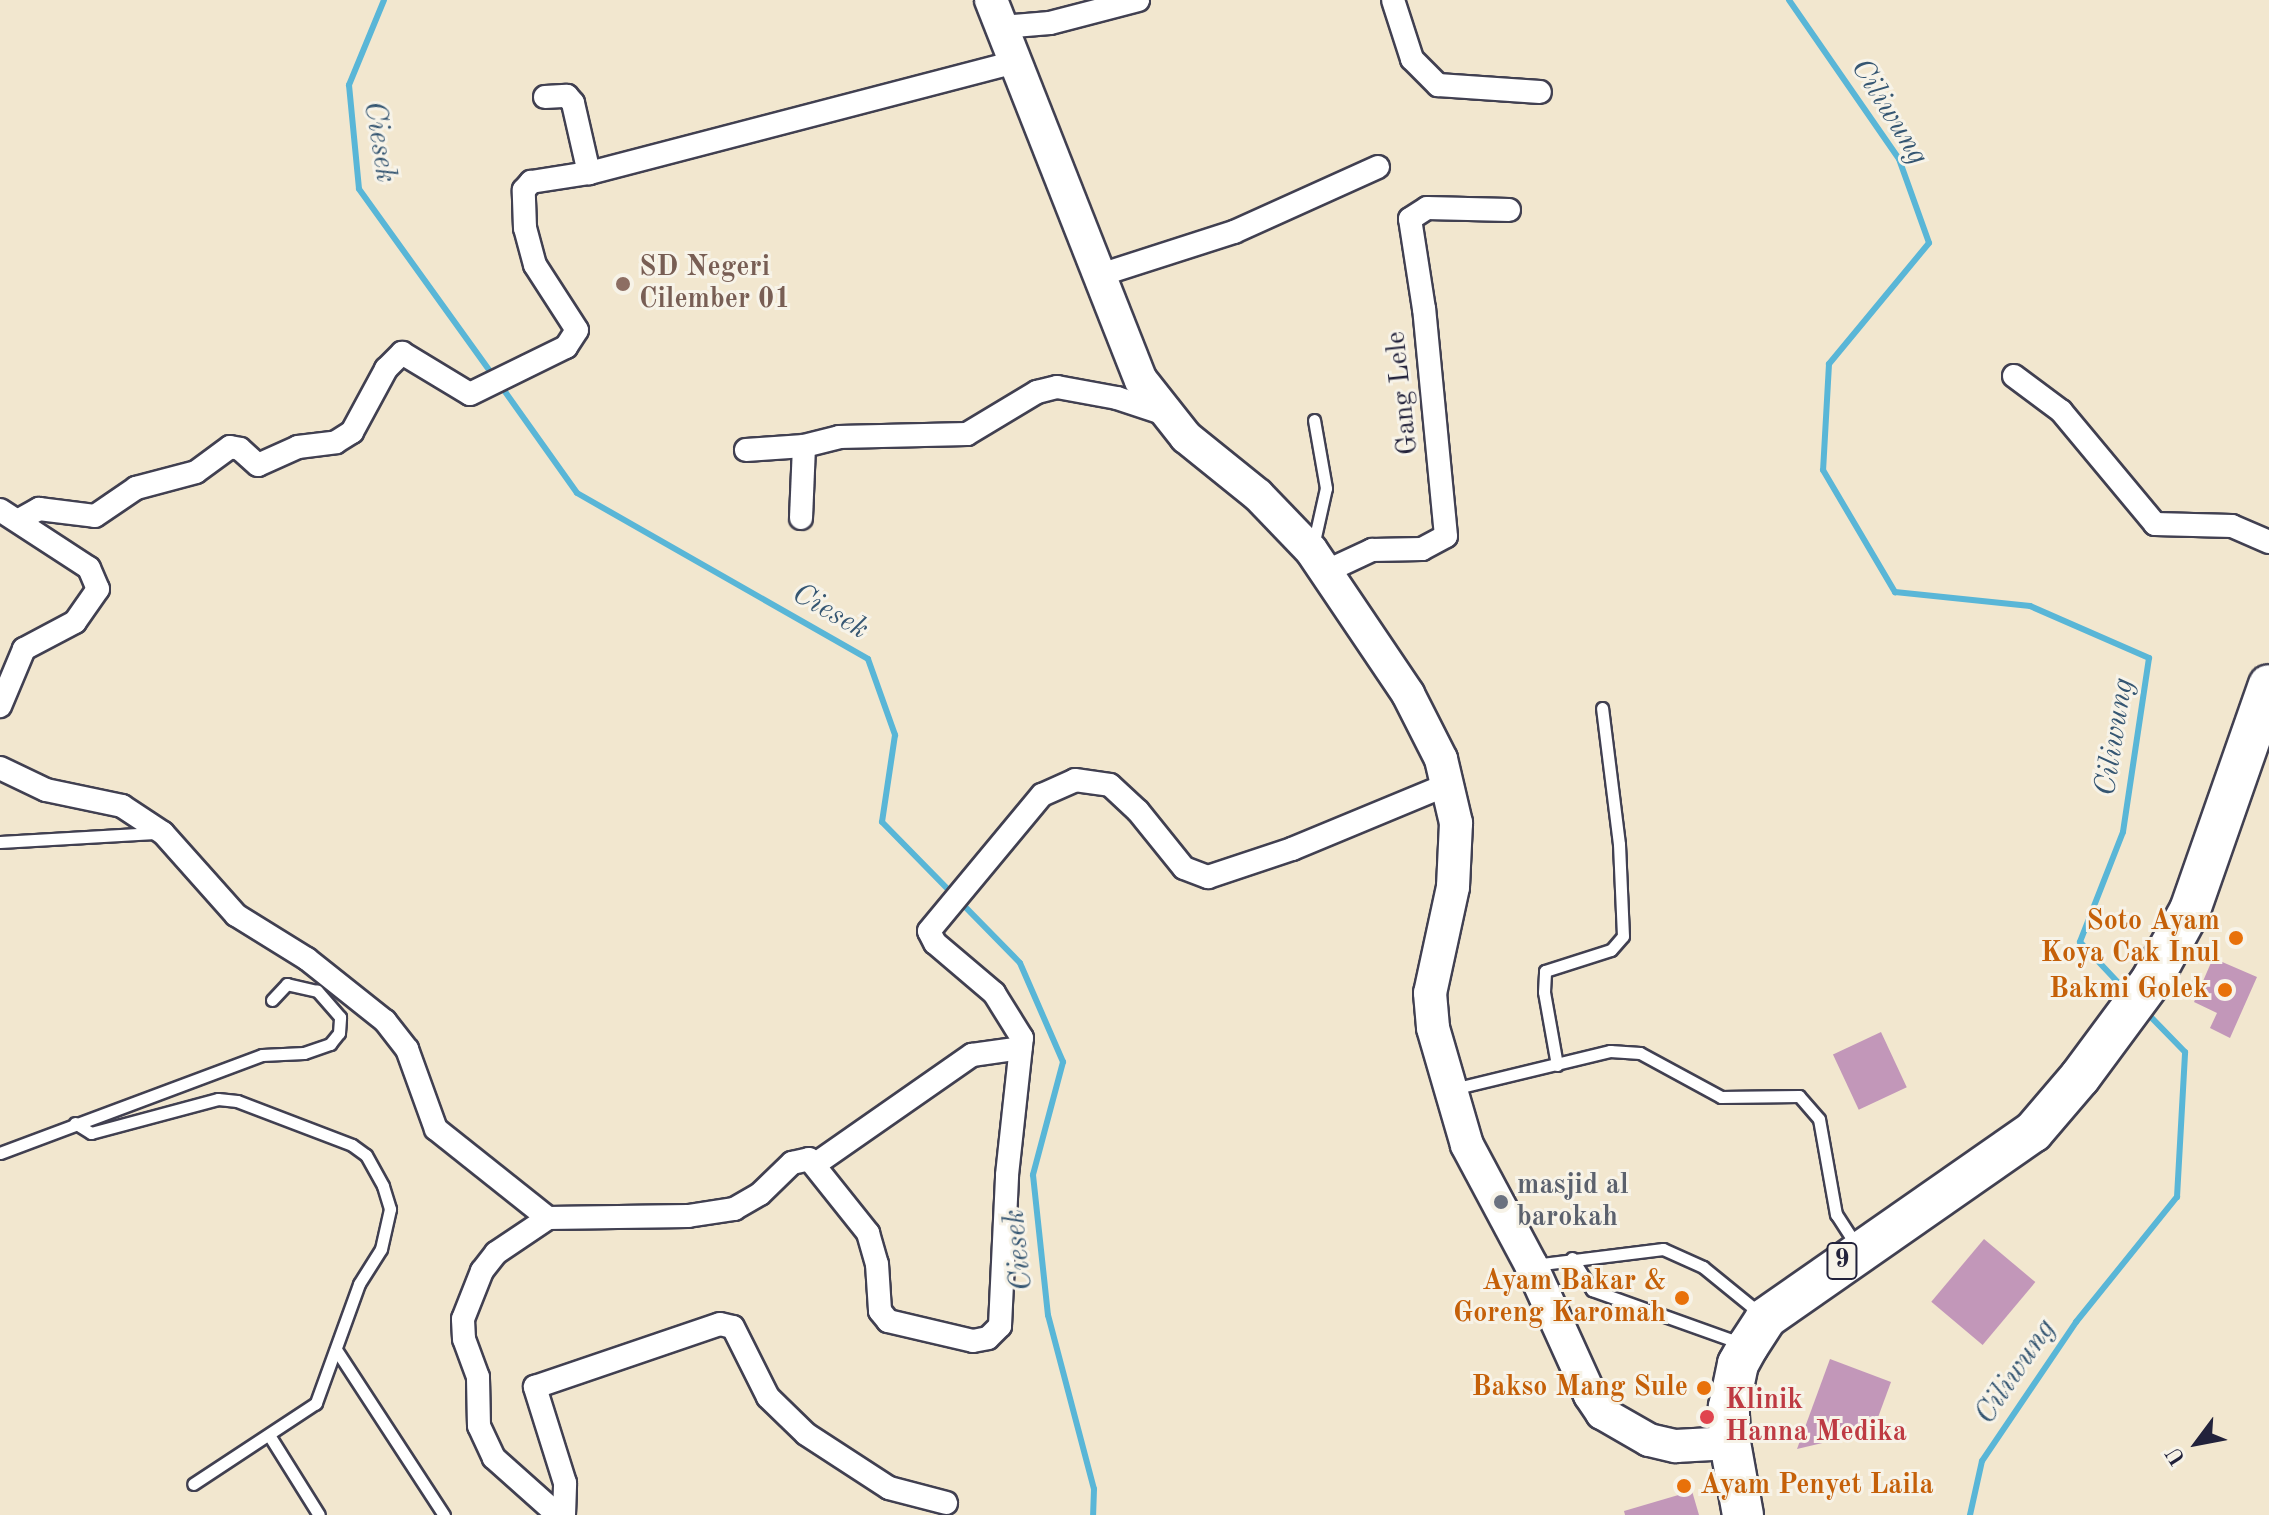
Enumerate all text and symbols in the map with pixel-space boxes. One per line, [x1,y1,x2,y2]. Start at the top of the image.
water label: Ciliwung [1842,52,1936,172]
water label: Ciesek [355,99,403,185]
place label: SD Negeri Cilember 01 [639,251,790,317]
marker: SD Negeri Cilember 01 [614,275,632,293]
street label: Gang Lele [1380,330,1426,456]
water label: Ciesek [785,576,875,648]
water label: Ciliwung [2088,675,2142,799]
place label: Soto Ayam Koya Cak Inul [2041,905,2220,971]
marker: Soto Ayam Koya Cak Inul [2227,929,2245,947]
place label: Bakmi Golek [2049,973,2209,1007]
marker: Bakmi Golek [2216,981,2234,999]
place label: masjid al barokah [1517,1169,1629,1235]
marker: masjid al barokah [1492,1193,1510,1211]
water label: Ciesek [997,1207,1041,1293]
road number: 9 [1826,1239,1858,1283]
place label: Ayam Bakar & Goreng Karomah [1453,1265,1666,1331]
marker: Ayam Bakar & Goreng Karomah [1673,1289,1691,1307]
water label: Ciliwung [1968,1313,2064,1431]
place label: Bakso Mang Sule [1472,1371,1688,1405]
marker: Bakso Mang Sule [1695,1379,1713,1397]
place label: Klinik Hanna Medika [1725,1384,1907,1450]
north arrow [2157,1403,2237,1483]
marker: Klinik Hanna Medika [1696,1406,1718,1428]
text: U [2163,1442,2191,1469]
place label: Ayam Penyet Laila [1700,1469,1934,1503]
marker: Ayam Penyet Laila [1675,1477,1693,1495]

